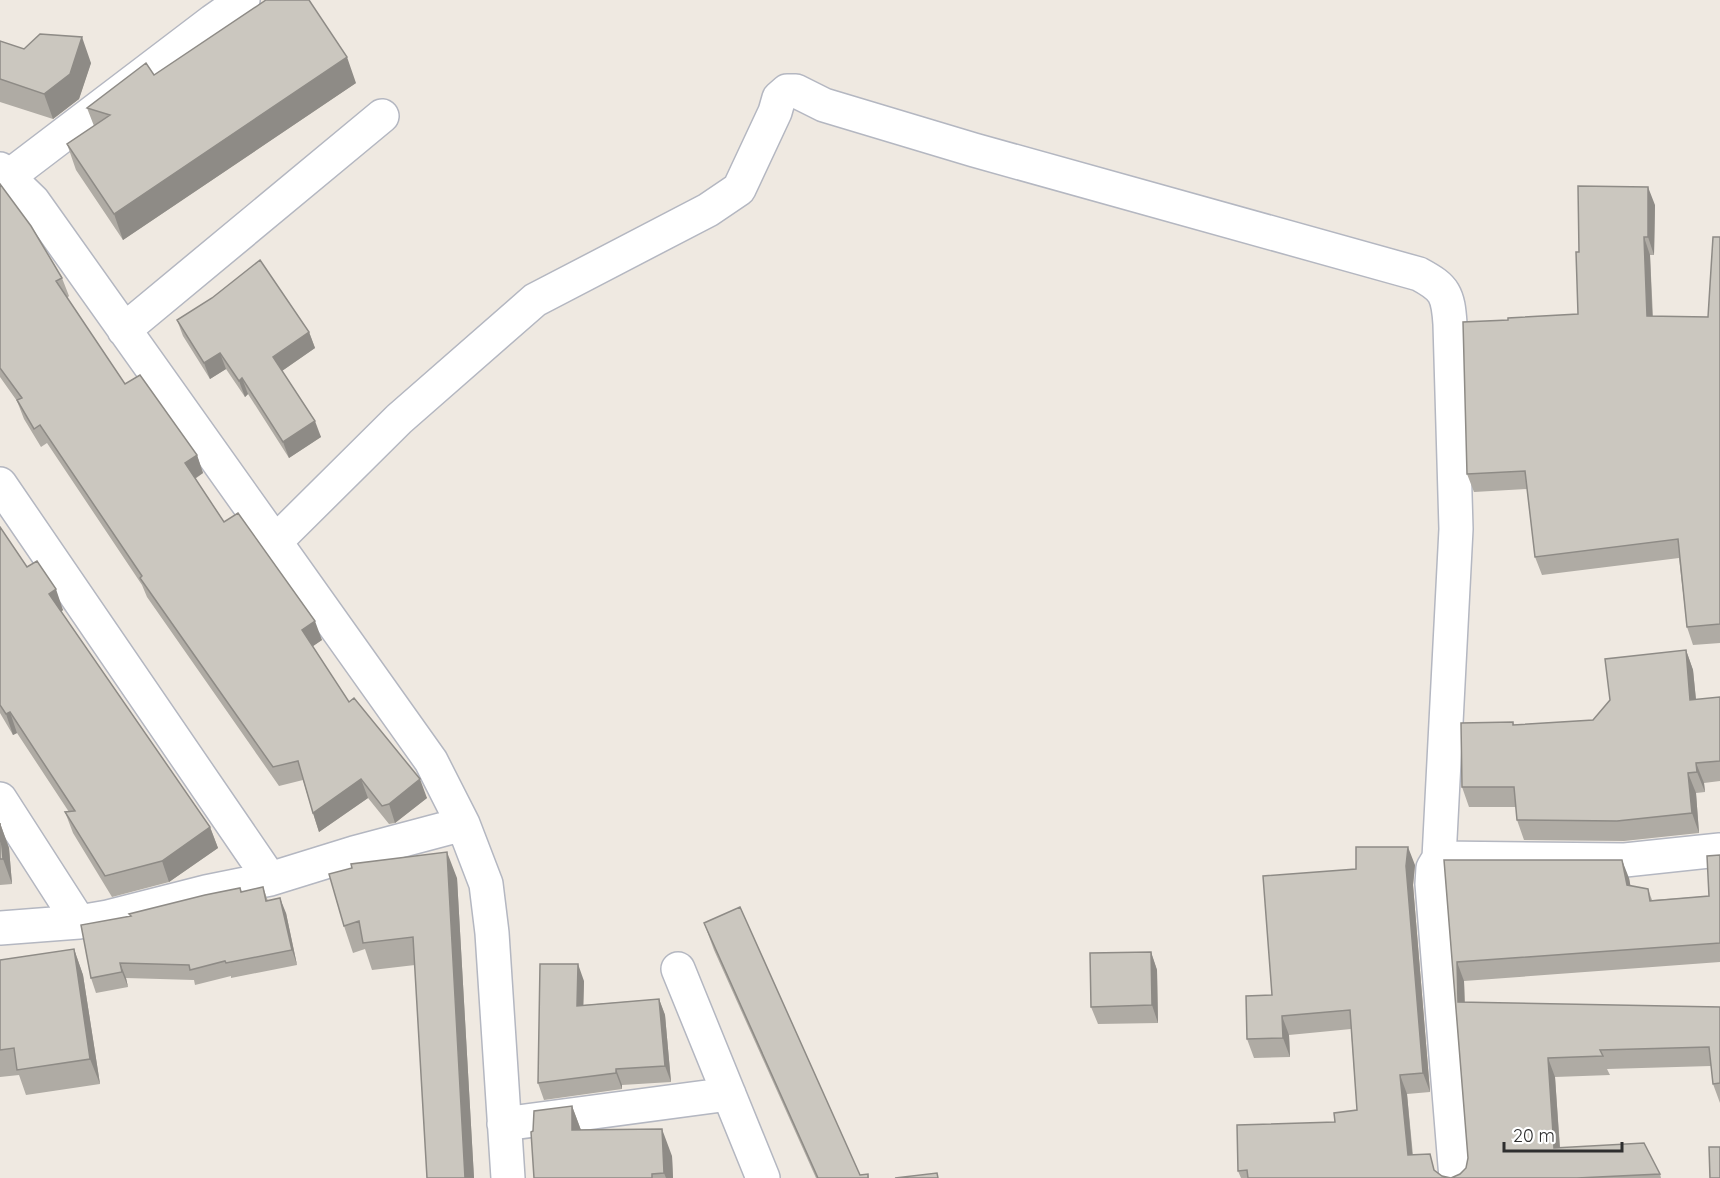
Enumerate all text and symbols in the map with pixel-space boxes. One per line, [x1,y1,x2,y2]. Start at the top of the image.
scale bar [1504,1115,1622,1153]
text: 20 m [1513,1124,1555,1147]

